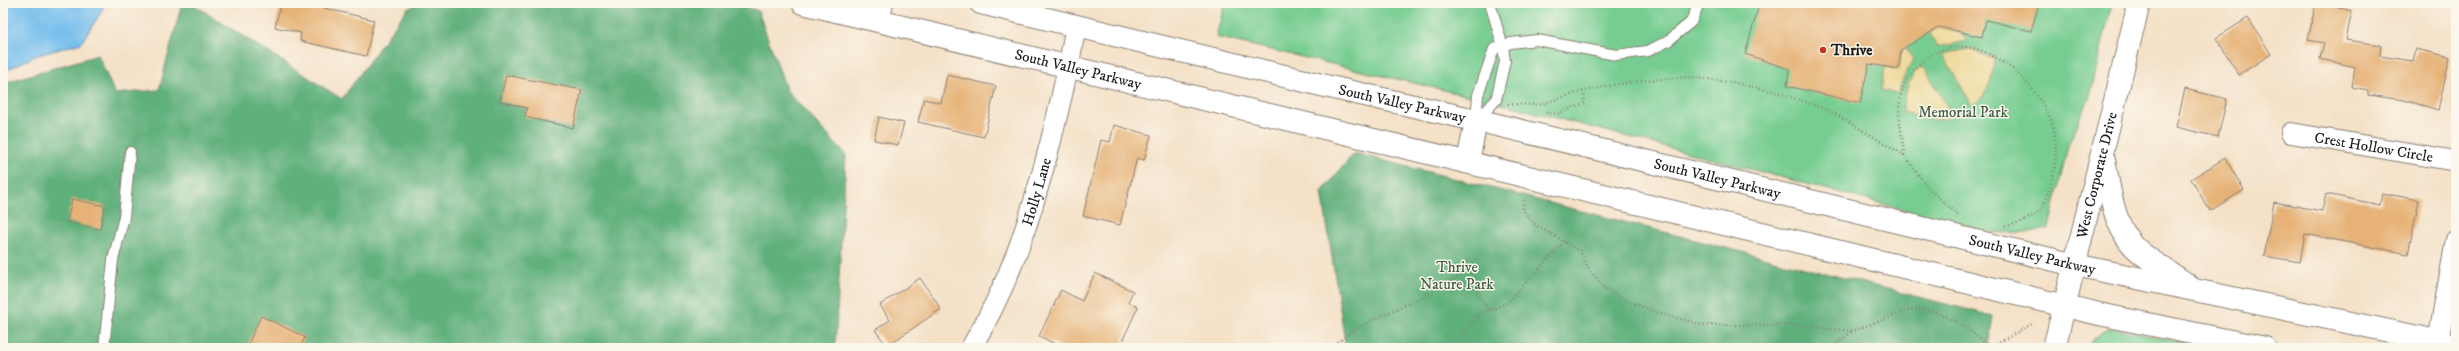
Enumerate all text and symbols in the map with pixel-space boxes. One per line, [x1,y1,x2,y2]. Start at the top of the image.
place label: Thrive [1830,41,1873,60]
street label: South Valley Parkway [1013,45,1144,94]
marker: Thrive [1818,45,1828,55]
street label: South Valley Parkway [1337,80,1468,128]
park label: Memorial Park [1918,103,2008,122]
street label: West Corporate Drive [2072,110,2122,241]
street label: Crest Hollow Circle [2313,128,2434,167]
street label: South Valley Parkway [1652,154,1783,204]
street label: Holly Lane [1018,156,1056,228]
street label: South Valley Parkway [1967,231,2098,279]
park label: Thrive Nature Park [1420,258,1494,294]

